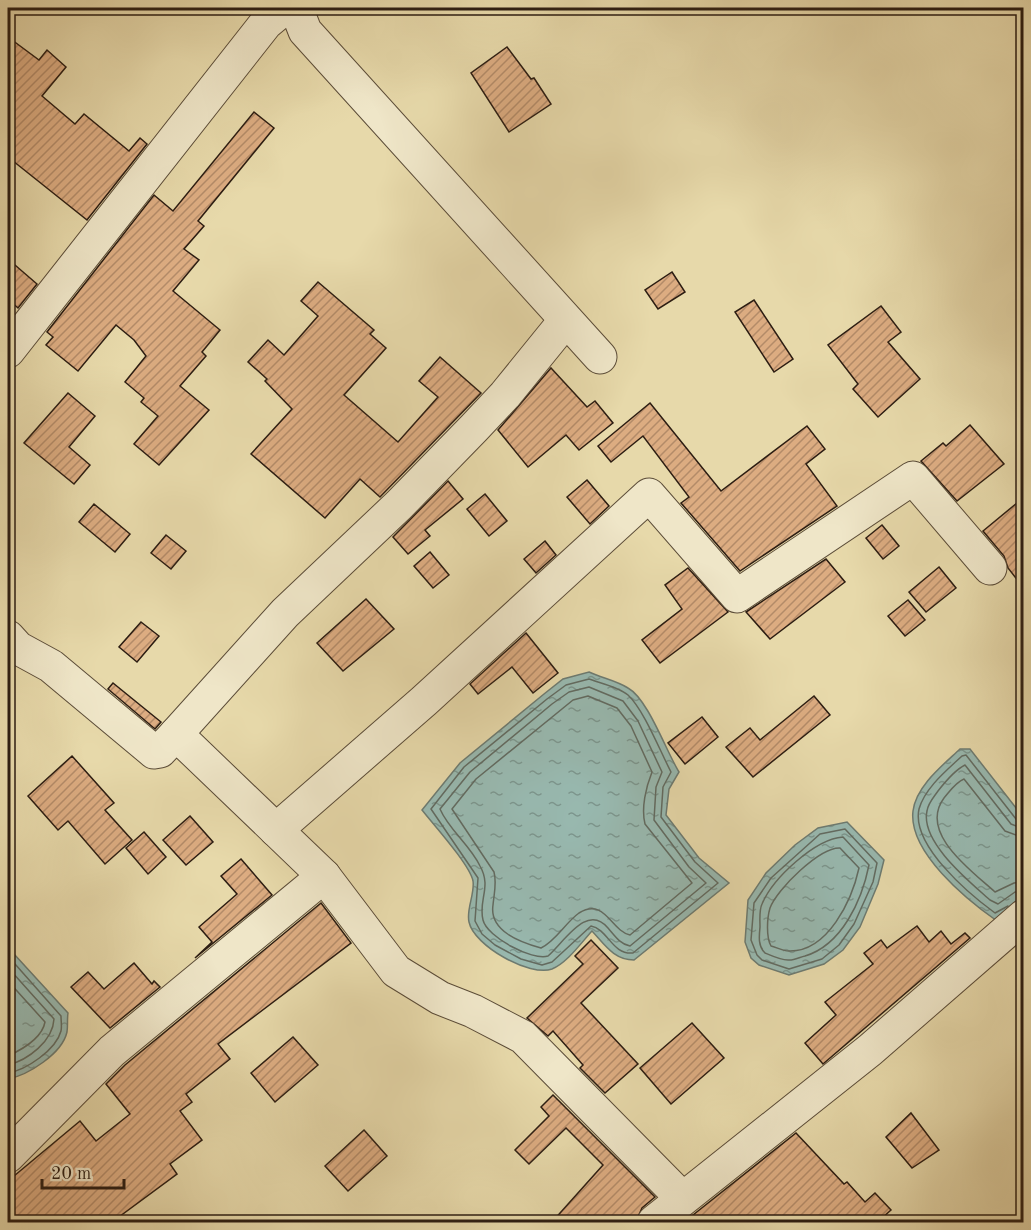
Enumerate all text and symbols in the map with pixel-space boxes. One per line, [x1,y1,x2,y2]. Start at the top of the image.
scale bar [42,1152,124,1190]
text: 20 m [51,1165,91,1183]

